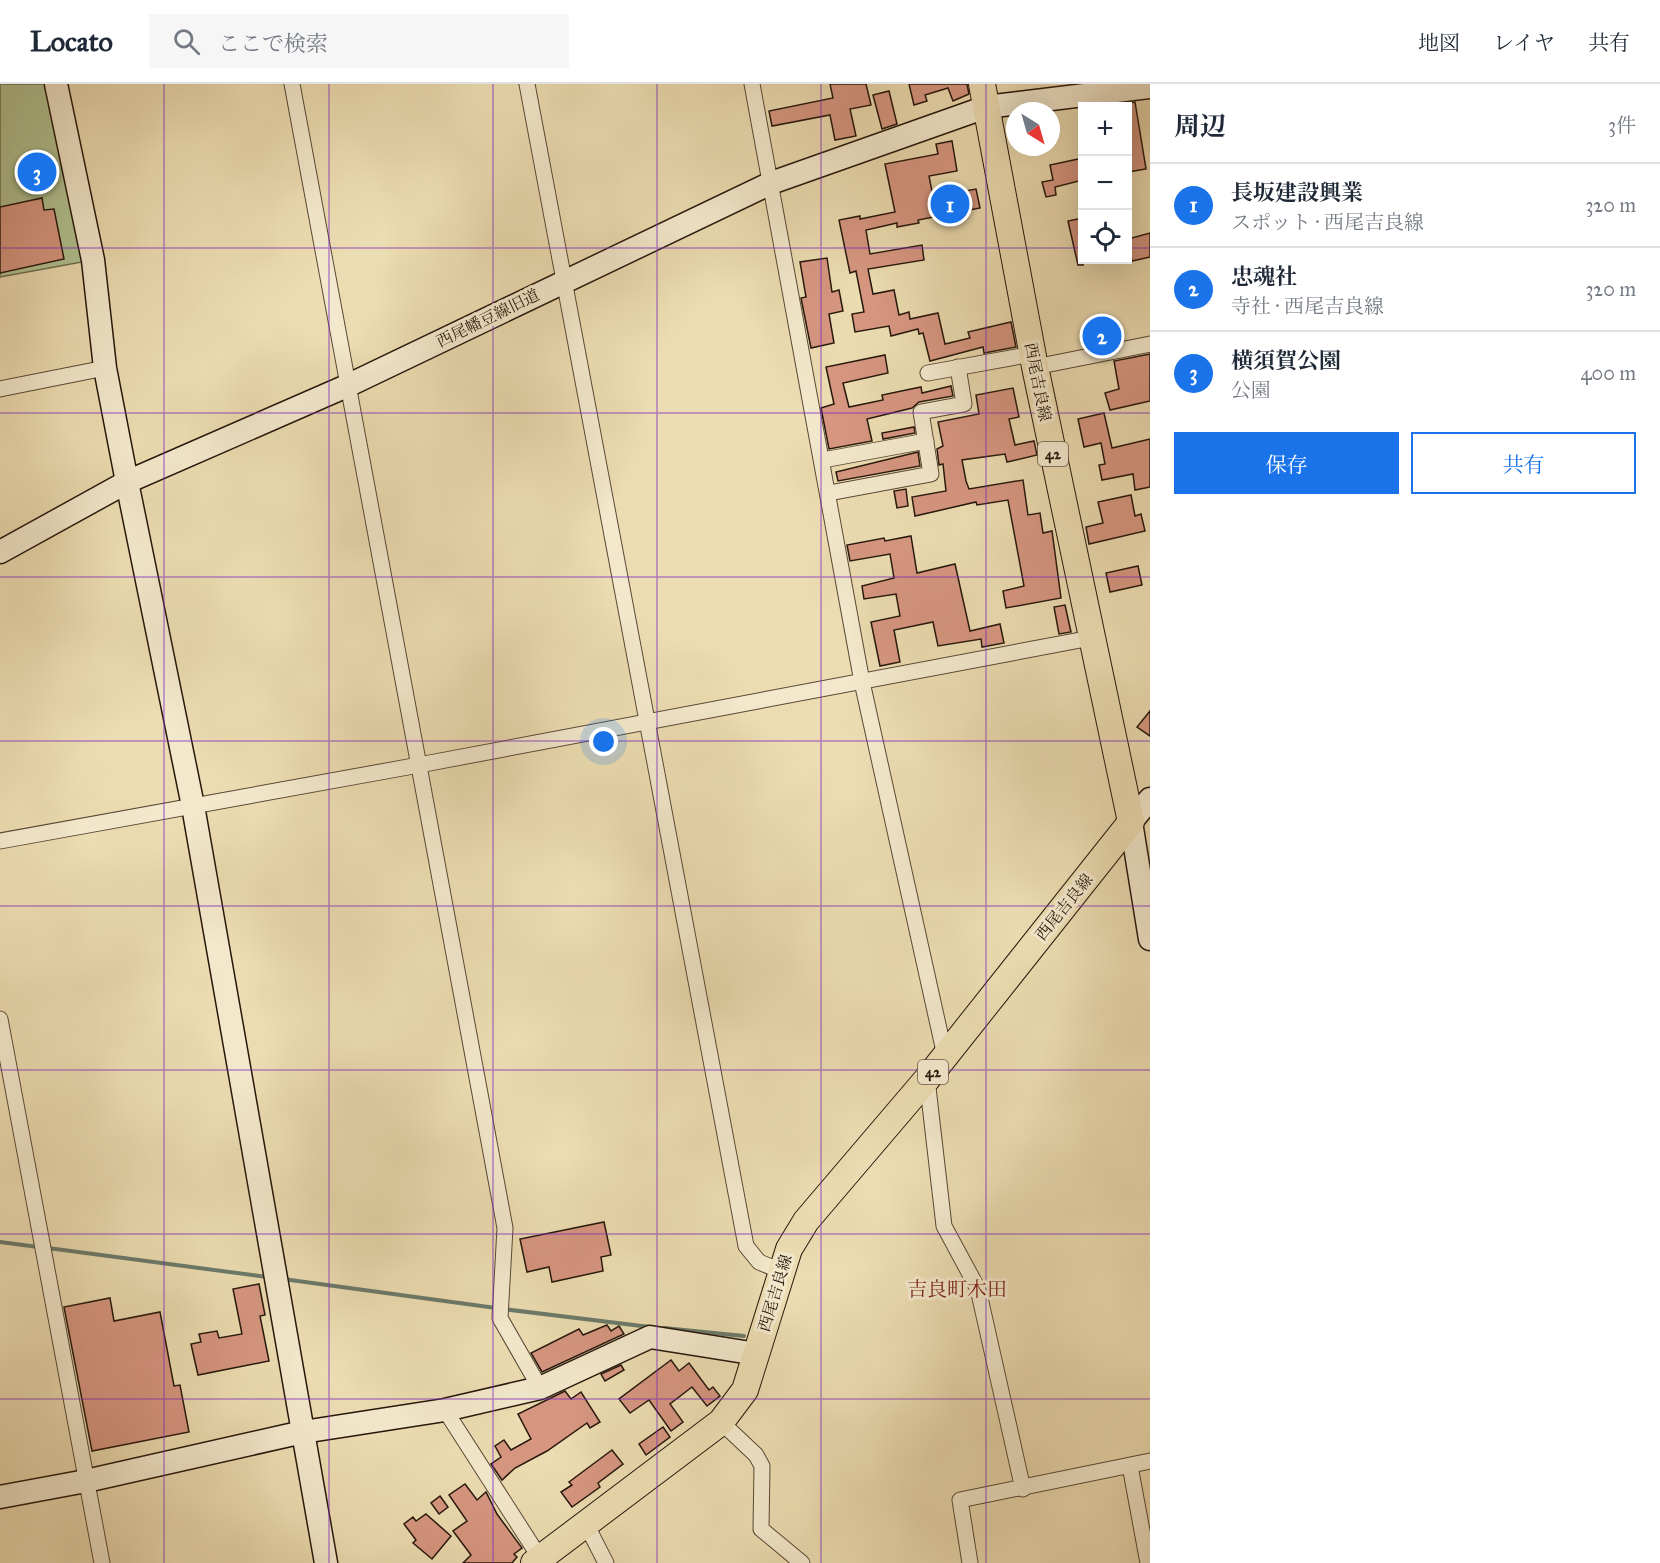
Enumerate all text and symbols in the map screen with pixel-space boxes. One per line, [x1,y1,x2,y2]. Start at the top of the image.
search box [149,14,569,68]
text: Locato [30,24,113,59]
icon: search [170,25,203,58]
text: ここで検索 [218,30,328,57]
text: 地図 [1418,30,1460,56]
text: レイヤ [1493,30,1555,56]
text: 共有 [1588,30,1630,56]
north arrow [1006,102,1060,156]
map controls [1078,102,1132,264]
button: + [1078,102,1132,156]
text: 周辺 [1174,110,1226,142]
text: 3件 [1608,113,1636,137]
pin: 3 [18,150,57,194]
button: − [1078,156,1132,210]
text: 長坂建設興業 [1231,179,1363,206]
pin: 1 [930,182,970,226]
text: 1 [1190,193,1197,217]
text: 320 m [1585,193,1636,217]
button: locate [1078,210,1132,264]
text: スポット · 西尾吉良線 [1231,210,1424,234]
text: 忠魂社 [1231,263,1297,290]
text: 2 [1189,277,1198,301]
text: 320 m [1585,277,1636,301]
street label: 西尾幡豆線旧道 [433,285,543,351]
text: 寺社 · 西尾吉良線 [1231,294,1384,318]
pin: 2 [1082,314,1122,358]
street label: 西尾吉良線 [1021,341,1055,423]
text: 横須賀公園 [1231,347,1341,374]
text: 3 [1190,361,1198,385]
text: 400 m [1580,361,1636,385]
text: 公園 [1231,378,1271,402]
button: 保存 [1174,432,1399,494]
button: 共有 [1411,432,1636,494]
road number: 42 [1038,442,1068,466]
your location [589,727,618,756]
street label: 西尾吉良線 [1031,870,1097,944]
road number: 42 [918,1060,948,1084]
street label: 西尾吉良線 [754,1252,796,1334]
district label: 吉良町木田 [907,1277,1007,1301]

